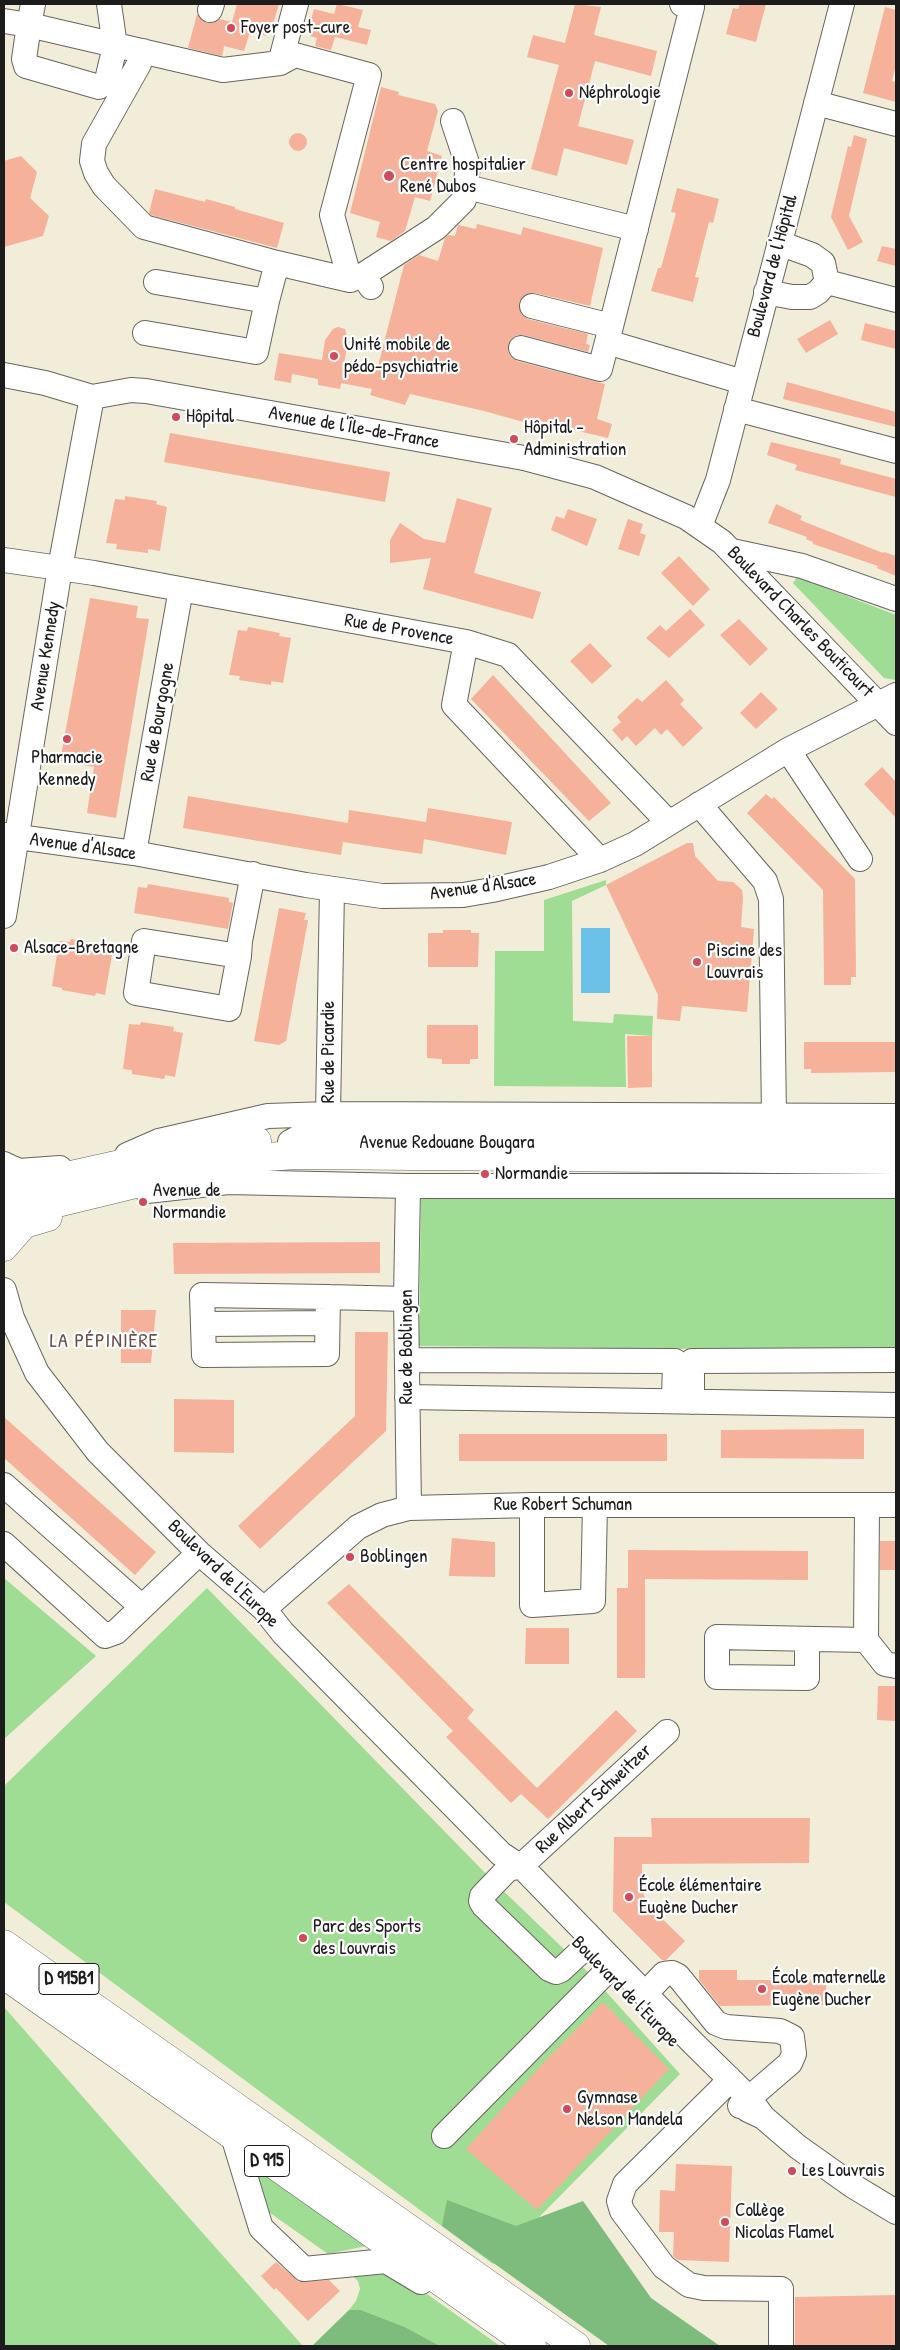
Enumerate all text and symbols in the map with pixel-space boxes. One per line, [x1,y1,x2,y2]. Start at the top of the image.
place label: Foyer post-cure [241,17,350,39]
marker: Foyer post-cure [225,22,237,34]
place label: Néphrologie [579,82,661,104]
marker: Néphrologie [563,87,575,99]
place label: Centre hospitalier René Dubos [400,154,526,198]
marker: Centre hospitalier René Dubos [382,169,396,183]
street label: Boulevard de l'Hôpital [743,192,803,340]
place label: Unité mobile de pédo-psychiatrie [344,334,459,378]
marker: Unité mobile de pédo-psychiatrie [328,350,340,362]
street label: Avenue de l'Île-de-France [267,402,441,454]
place label: Hôpital [186,406,234,428]
marker: Hôpital [170,411,182,423]
place label: Hôpital - Administration [524,417,626,461]
marker: Hôpital - Administration [508,433,520,445]
street label: Boulevard Charles Bouticourt [722,542,878,702]
street label: Avenue Kennedy [26,600,66,712]
street label: Rue de Provence [343,609,455,651]
street label: Rue de Bourgogne [136,661,180,783]
marker: Pharmacie Kennedy [61,733,73,745]
place label: Pharmacie Kennedy [31,747,103,791]
street label: Avenue d'Alsace [28,828,138,866]
street label: Avenue d'Alsace [428,868,538,906]
place label: Alsace-Bretagne [24,937,139,959]
place label: Piscine des Louvrais [707,940,782,984]
marker: Alsace-Bretagne [8,942,20,954]
marker: Piscine des Louvrais [691,956,703,968]
street label: Rue de Picardie [318,1001,340,1103]
street label: Avenue Redouane Bougara [360,1132,534,1154]
place label: Normandie [495,1163,568,1185]
marker: Normandie [479,1168,491,1180]
place label: Avenue de Normandie [153,1180,226,1224]
marker: Avenue de Normandie [137,1196,149,1208]
street label: Rue de Boblingen [396,1289,418,1405]
district label: LA PÉPINIÈRE [48,1330,160,1354]
street label: Rue Robert Schuman [494,1494,632,1516]
street label: Boulevard de l'Europe [163,1515,283,1633]
place label: Boblingen [360,1546,428,1568]
marker: Boblingen [344,1551,356,1563]
street label: Rue Albert Schweitzer [531,1739,657,1859]
place label: École élémentaire Eugène Ducher [639,1875,762,1919]
marker: École élémentaire Eugène Ducher [623,1891,635,1903]
place label: Parc des Sports des Louvrais [313,1916,421,1960]
marker: Parc des Sports des Louvrais [297,1932,309,1944]
street label: Boulevard de l'Europe [566,1932,684,2052]
road number: D 915B1 [39,1964,99,1995]
place label: École maternelle Eugène Ducher [772,1967,886,2011]
marker: École maternelle Eugène Ducher [756,1983,768,1995]
place label: Gymnase Nelson Mandela [577,2087,682,2131]
marker: Gymnase Nelson Mandela [561,2103,573,2115]
road number: D 915 [244,2146,290,2176]
place label: Les Louvrais [802,2160,885,2182]
marker: Les Louvrais [786,2165,798,2177]
place label: Collège Nicolas Flamel [735,2200,834,2244]
marker: Collège Nicolas Flamel [719,2216,731,2228]

